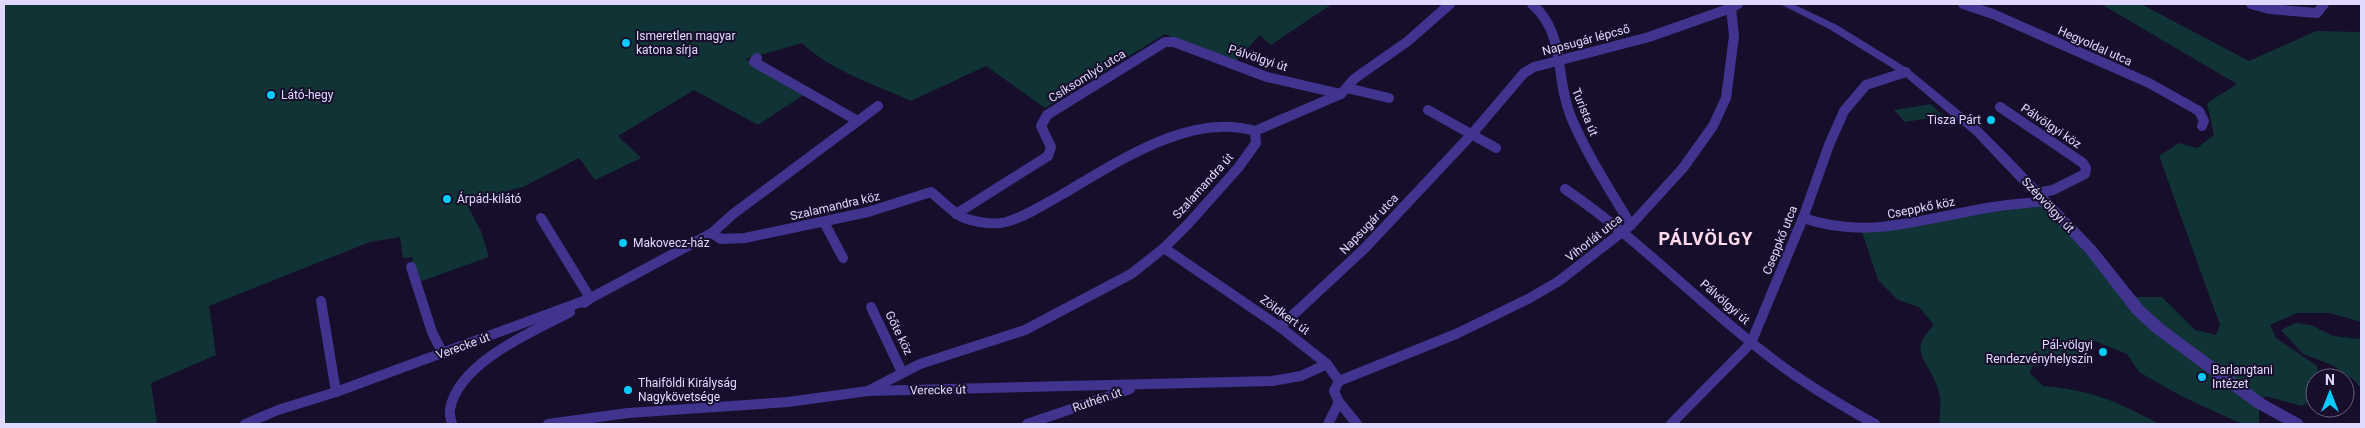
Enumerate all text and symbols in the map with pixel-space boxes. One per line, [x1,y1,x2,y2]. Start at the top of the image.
street label: Napsugár lépcső [1541,22,1632,58]
street label: Hegyoldal utca [2056,23,2134,69]
place label: Ismeretlen magyar katona sírja [636,29,735,57]
marker: Ismeretlen magyar katona sírja [620,37,632,49]
street label: Pálvölgyi út [1227,42,1289,74]
street label: Csíksomlyó utca [1046,47,1128,105]
street label: Turista út [1569,86,1601,138]
place label: Látó-hegy [281,88,334,102]
marker: Látó-hegy [265,89,277,101]
street label: Pálvölgyi köz [2018,101,2084,151]
place label: Tisza Párt [1927,113,1981,127]
marker: Tisza Párt [1985,114,1997,126]
street label: Szalamandra út [1170,150,1236,222]
street label: Szépvölgyi út [2019,174,2077,236]
street label: Szalamandra köz [789,189,881,223]
place label: Árpád-kilátó [457,191,521,206]
street label: Napsugár utca [1337,191,1401,257]
marker: Árpád-kilátó [441,193,453,205]
street label: Cseppkő köz [1886,195,1956,221]
street label: Cseppkő utca [1760,203,1800,277]
street label: Vihorlát utca [1563,212,1625,264]
district label: PÁLVÖLGY [1659,228,1753,249]
place label: Makovecz-ház [633,236,710,250]
marker: Makovecz-ház [617,237,629,249]
street label: Pálvölgyi út [1697,277,1753,327]
street label: Zöldkert út [1258,292,1313,338]
street label: Gőte köz [882,309,916,357]
street label: Verecke út [434,330,492,362]
place label: Pál-völgyi Rendezvényhelyszín [1986,338,2093,366]
marker: Pál-völgyi Rendezvényhelyszín [2097,346,2109,358]
place label: Barlangtani Intézet [2212,363,2273,391]
north arrow [2305,368,2355,418]
marker: Barlangtani Intézet [2196,371,2208,383]
text: N [2325,372,2335,388]
place label: Thaiföldi Királyság Nagykövetsége [638,376,737,404]
street label: Verecke út [910,383,966,397]
marker: Thaiföldi Királyság Nagykövetsége [622,384,634,396]
street label: Ruthén út [1071,385,1123,415]

